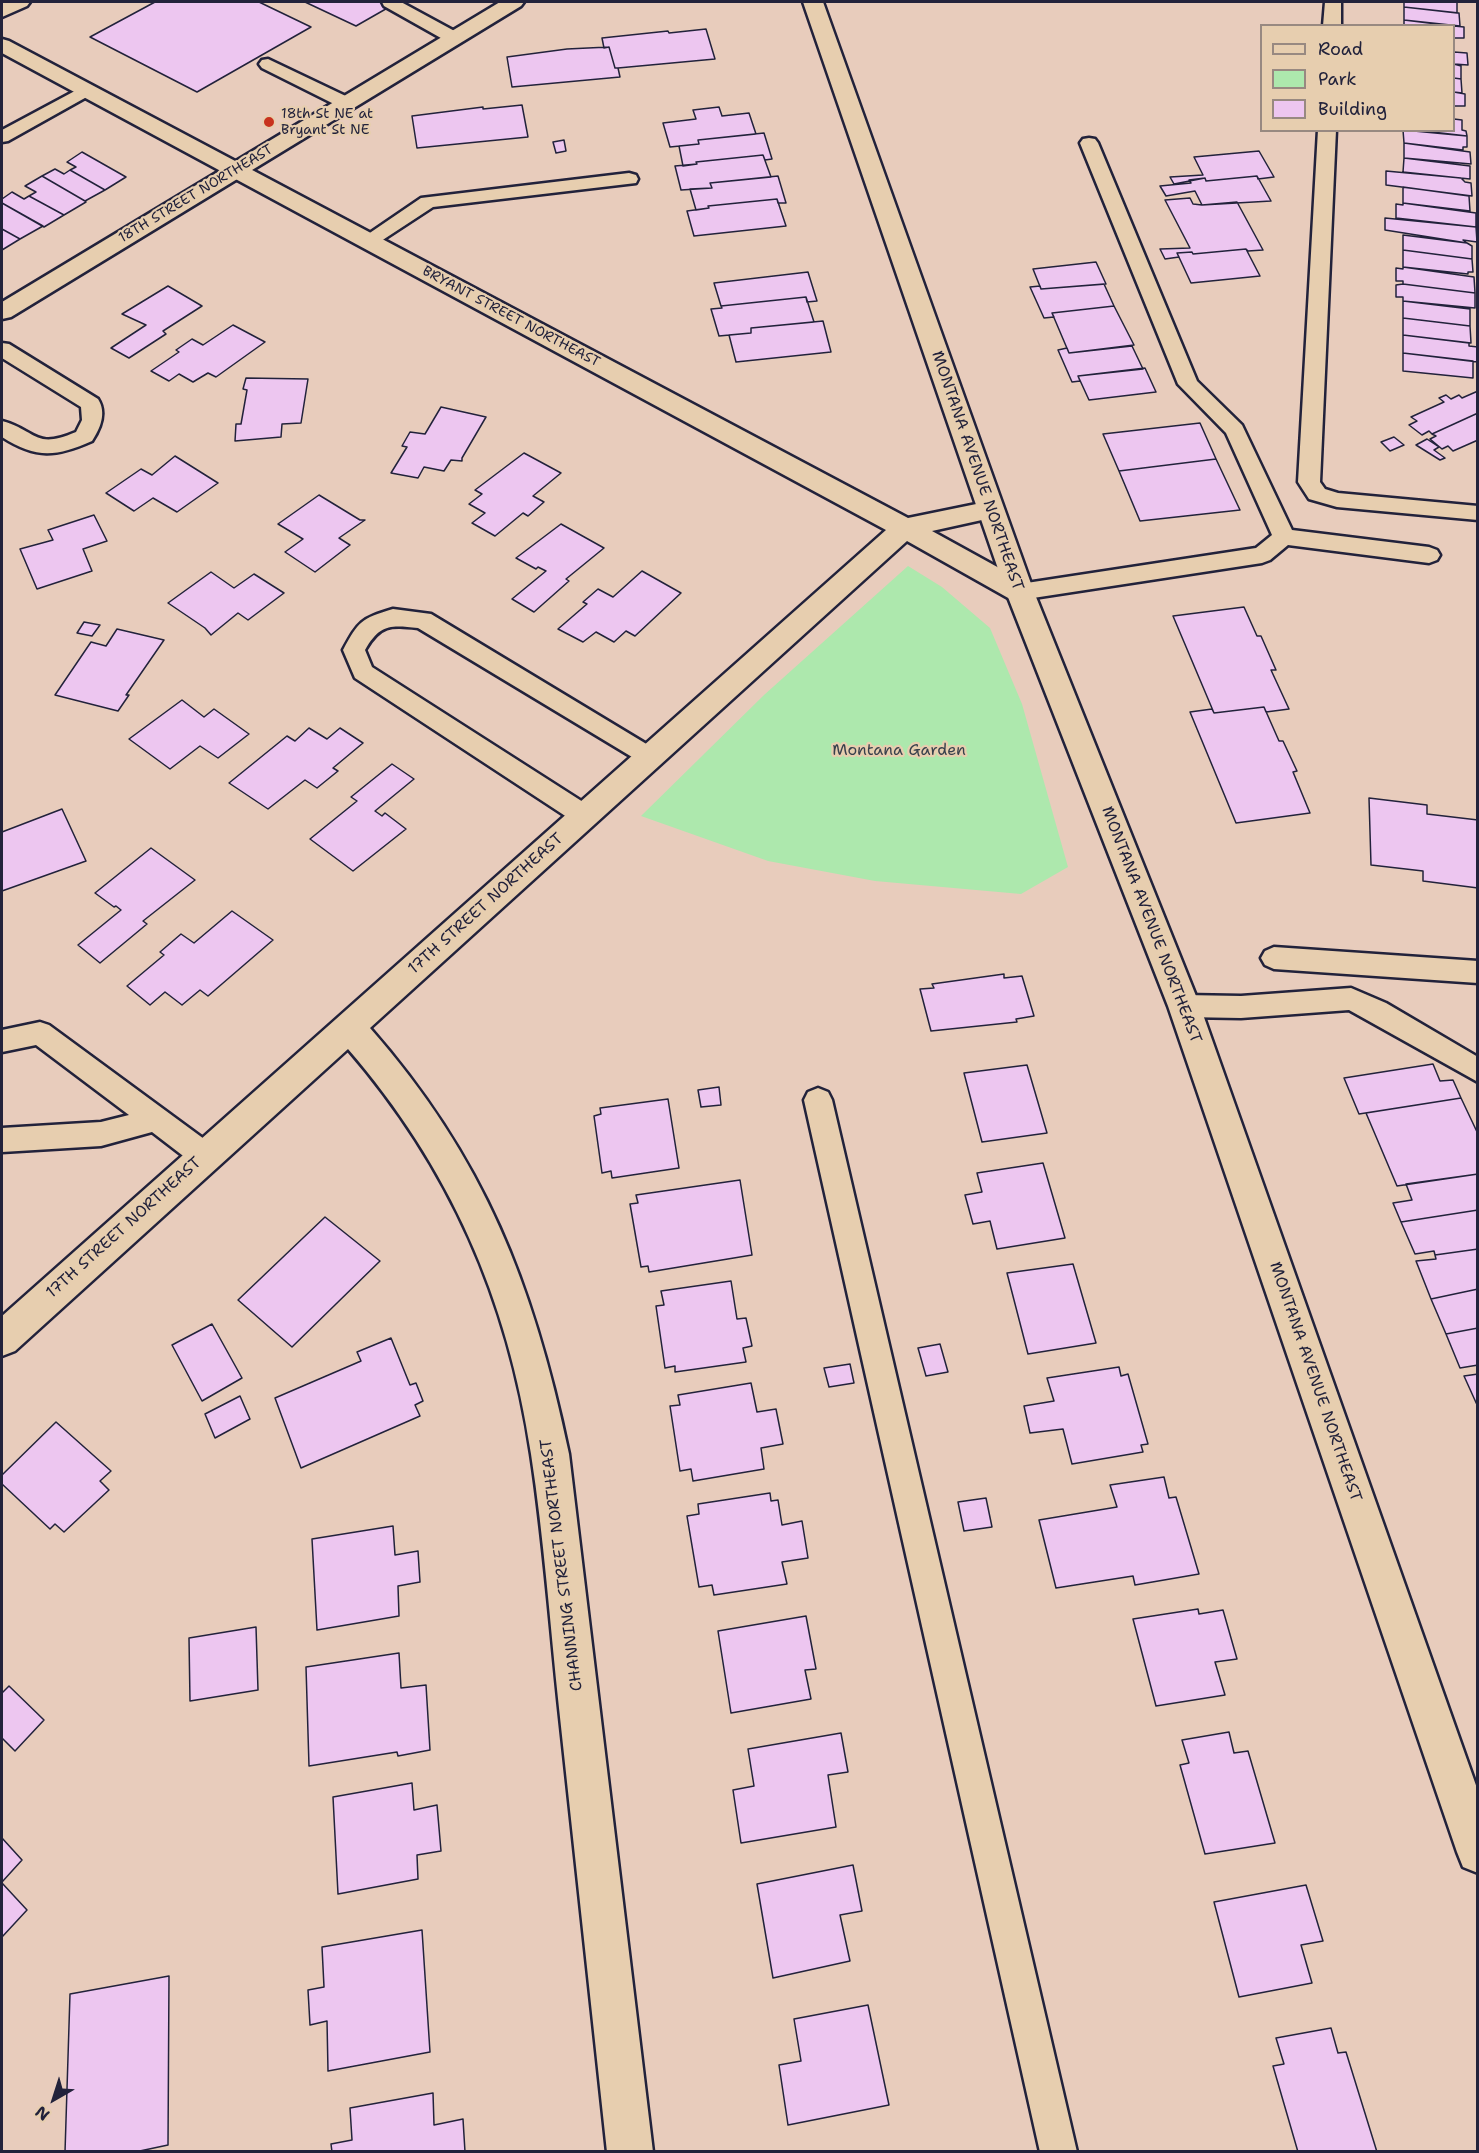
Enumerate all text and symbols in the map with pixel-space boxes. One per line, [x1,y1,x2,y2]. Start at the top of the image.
legend [1260,24,1455,132]
text: Road [1318,37,1363,61]
text: Park [1318,67,1357,91]
text: Building [1318,97,1387,121]
place label: 18th St NE at Bryant St NE [281,106,373,138]
marker: 18th St NE at Bryant St NE [262,115,276,129]
street label: 18TH STREET NORTHEAST [116,141,276,247]
street label: BRYANT STREET NORTHEAST [419,263,603,371]
street label: MONTANA AVENUE NORTHEAST [927,349,1027,593]
park label: Montana Garden [832,741,966,761]
street label: MONTANA AVENUE NORTHEAST [1097,804,1205,1046]
street label: 17TH STREET NORTHEAST [405,829,567,979]
street label: 17TH STREET NORTHEAST [43,1153,205,1303]
street label: MONTANA AVENUE NORTHEAST [1265,1260,1365,1504]
street label: CHANNING STREET NORTHEAST [537,1438,587,1692]
north arrow [24,2069,84,2129]
text: N [31,2101,54,2126]

